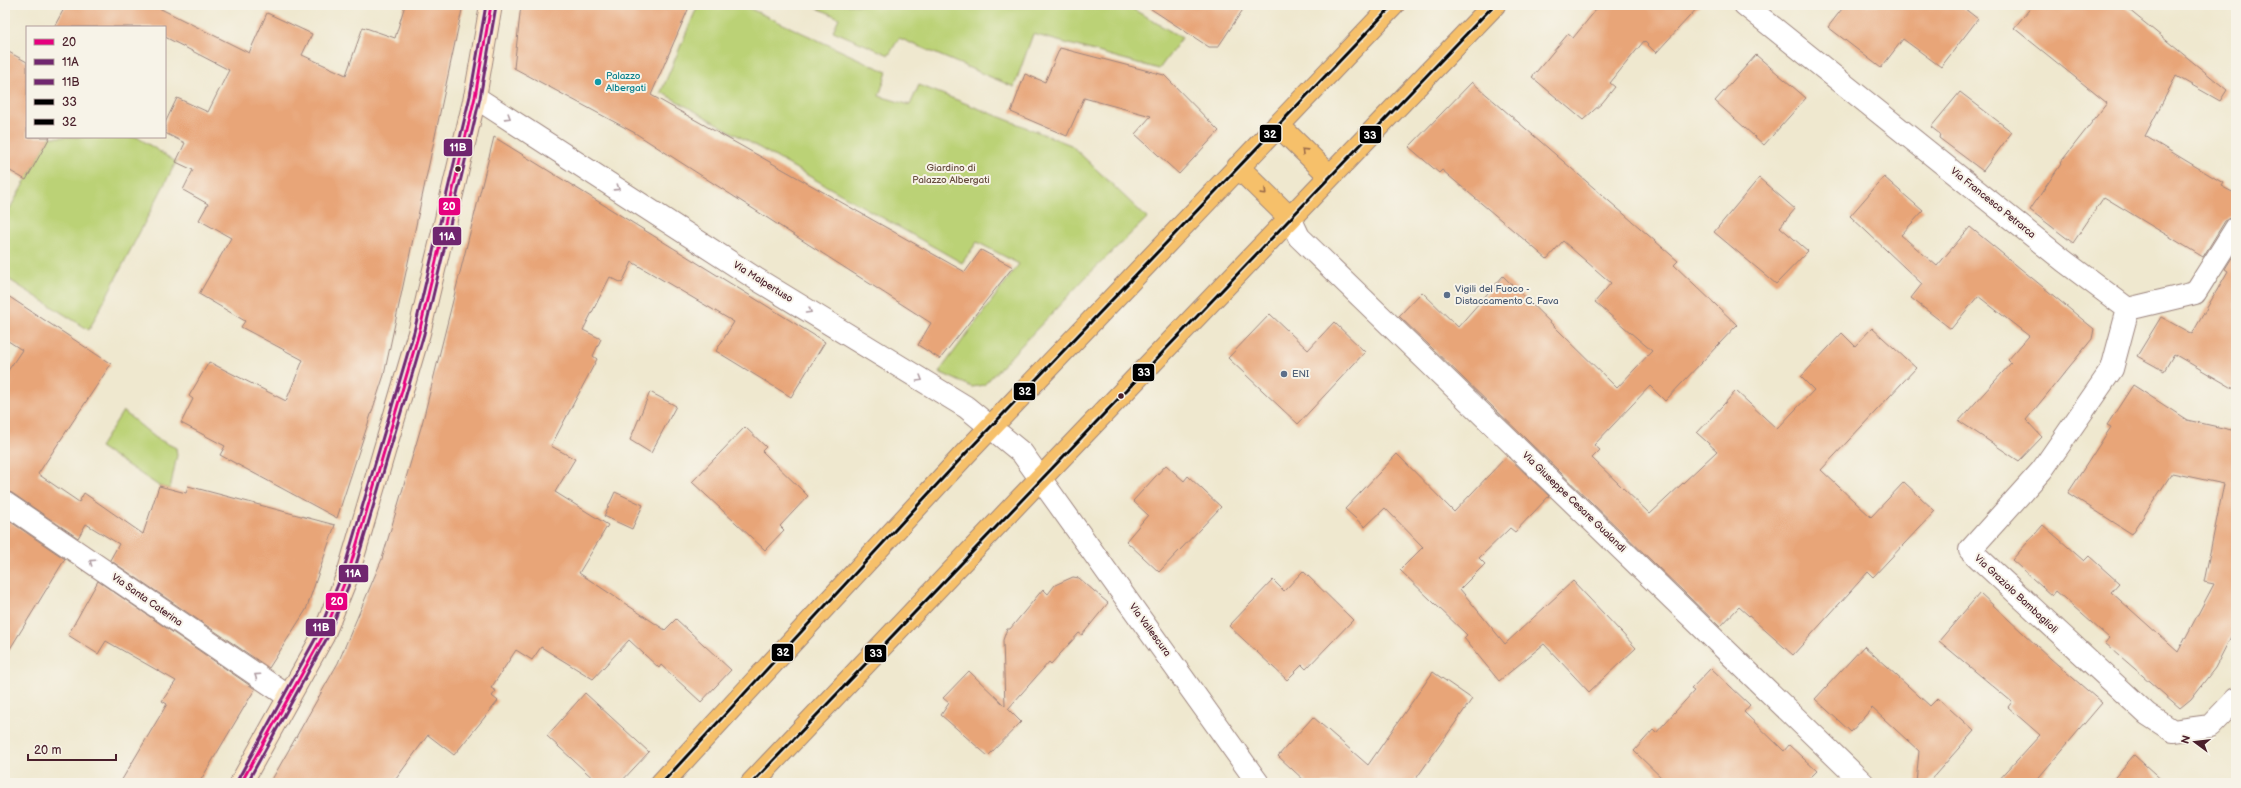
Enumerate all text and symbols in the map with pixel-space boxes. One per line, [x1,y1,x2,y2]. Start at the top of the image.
legend [26,26,166,138]
text: 20 [62,35,76,50]
text: 11A [62,55,79,70]
place label: Palazzo Albergati [606,70,646,94]
text: 11B [62,75,80,90]
marker: Palazzo Albergati [593,77,603,87]
text: 33 [62,95,77,110]
one-way arrow [504,112,511,120]
text: 32 [62,115,76,130]
line badge: 32 [1259,124,1282,143]
line badge: 33 [1359,125,1382,144]
text: 32 [1263,128,1277,141]
text: 33 [1364,129,1377,142]
line badge: 11B [443,138,473,157]
text: 11B [449,141,467,154]
one-way arrow [1301,148,1309,156]
park label: Giardino di Palazzo Albergati [912,162,990,186]
unlabelled marker [453,164,463,174]
street label: Via Francesco Petrarca [1948,165,2038,241]
one-way arrow [613,183,620,191]
one-way arrow [1259,187,1267,195]
line badge: 20 [438,197,461,216]
text: 20 [442,200,456,213]
line badge: 11A [432,226,462,246]
text: 11A [439,230,455,243]
street label: Via Malpertuso [731,259,795,305]
place label: Vigili del Fuoco - Distaccamento C. Fava [1455,283,1559,307]
marker: Vigili del Fuoco - Distaccamento C. Fava [1442,290,1452,300]
one-way arrow [805,306,812,313]
line badge: 33 [1132,363,1155,382]
text: 33 [1138,366,1151,379]
place label: ENI [1292,368,1309,380]
marker: ENI [1279,369,1289,379]
one-way arrow [916,374,923,381]
line badge: 32 [1013,382,1036,401]
text: 32 [1018,385,1032,398]
unlabelled marker [1116,391,1126,401]
street label: Via Giuseppe Cesare Gualandi [1520,449,1628,555]
street label: Via Graziolo Bambaglioli [1972,552,2060,636]
one-way arrow [90,560,97,567]
line badge: 11A [338,564,369,583]
text: 11A [345,567,361,580]
street label: Via Santa Caterina [109,571,185,629]
line badge: 20 [325,592,348,611]
text: 20 [330,595,344,608]
street label: Via Vallescura [1127,601,1174,659]
line badge: 11B [305,618,336,637]
text: 11B [312,621,330,634]
line badge: 32 [771,643,794,662]
line badge: 33 [864,644,887,663]
text: 32 [776,646,790,659]
text: 33 [870,647,883,660]
one-way arrow [254,673,261,681]
north arrow [2175,722,2215,762]
text: N [2178,734,2193,745]
scale bar [28,736,116,762]
text: 20 m [34,743,61,758]

